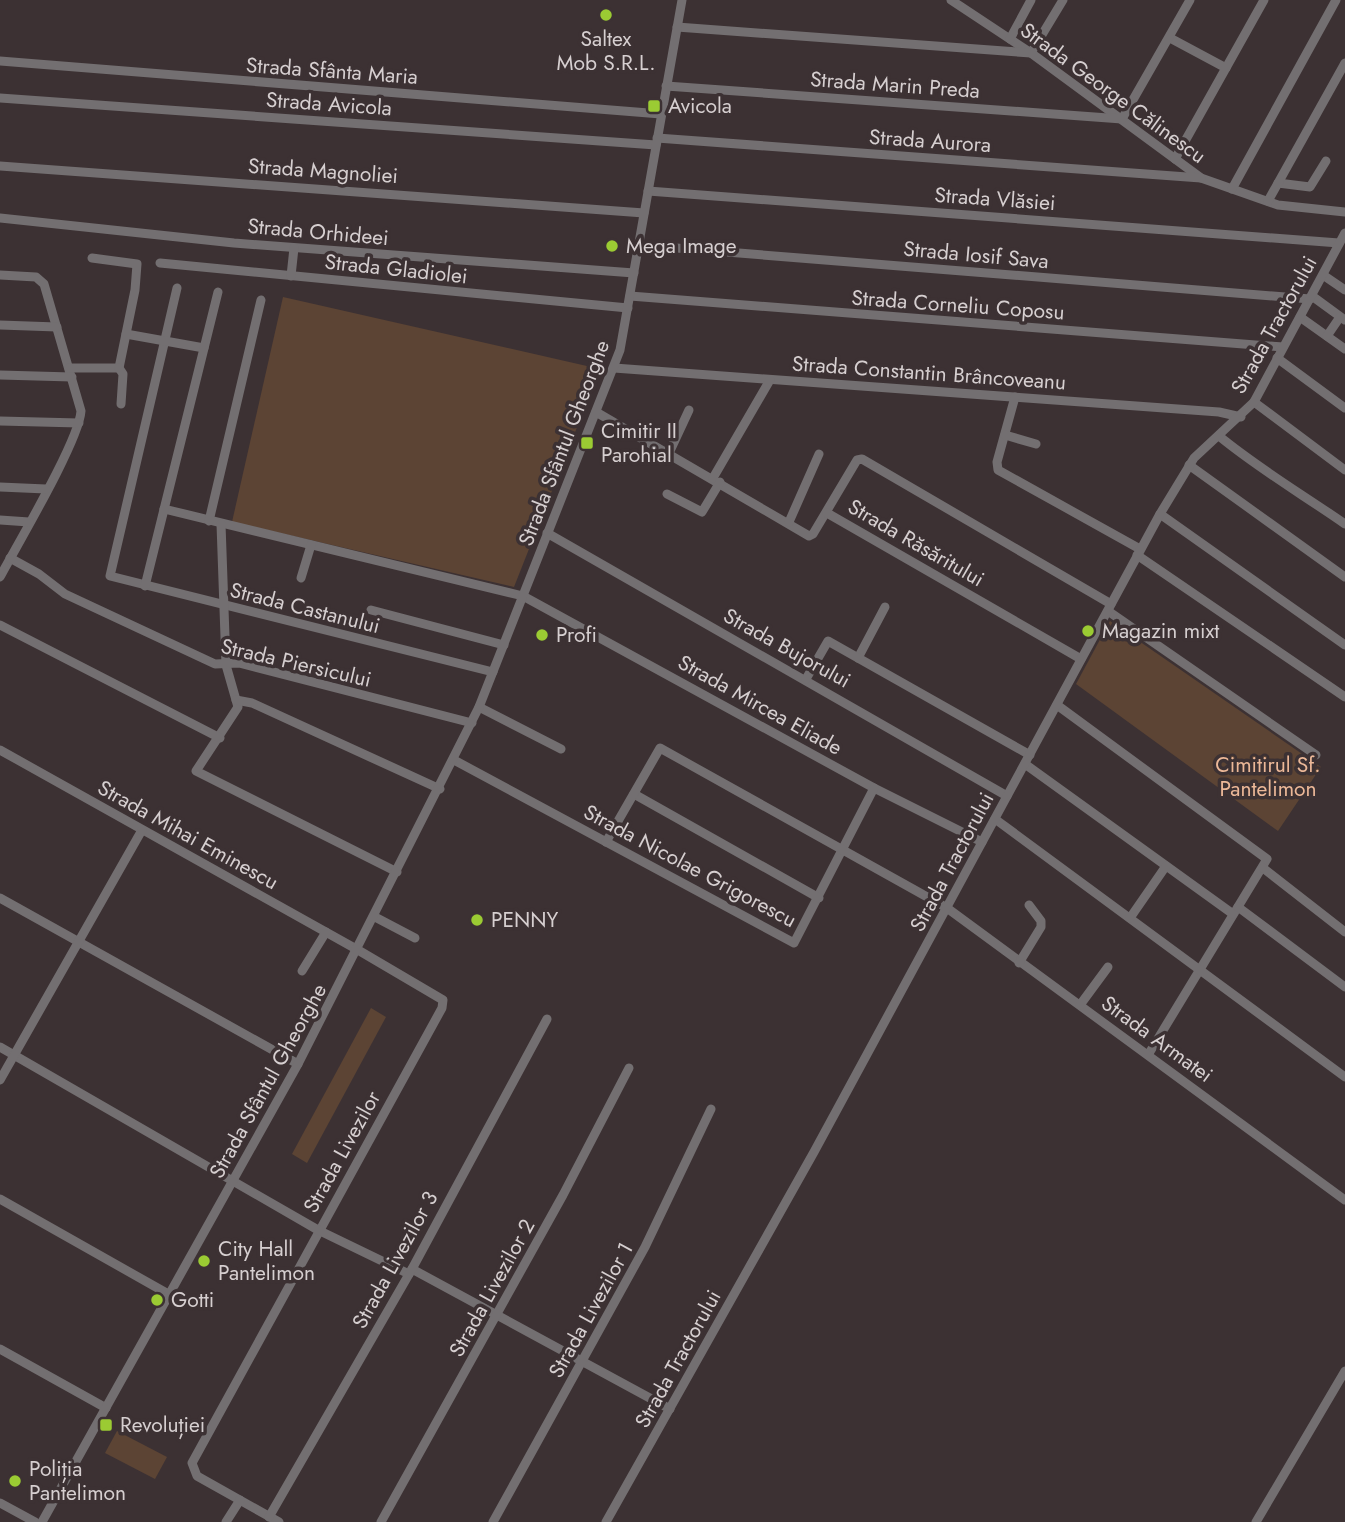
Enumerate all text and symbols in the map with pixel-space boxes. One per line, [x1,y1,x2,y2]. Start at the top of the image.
marker: Saltex Mob S.R.L. [598,7,614,23]
street label: Strada George Călinescu [1014,15,1212,171]
place label: Saltex Mob S.R.L. [557,24,656,78]
street label: Strada Sfânta Maria [245,50,419,92]
street label: Strada Marin Preda [809,64,981,106]
street label: Strada Avicola [265,85,393,123]
place label: Avicola [668,91,732,121]
marker: Avicola [646,98,662,114]
street label: Strada Aurora [868,122,992,160]
street label: Strada Magnoliei [247,151,399,191]
street label: Strada Vlăsiei [933,180,1057,218]
street label: Strada Orhideei [246,211,390,253]
place label: Mega Image [626,231,737,261]
street label: Strada Iosif Sava [902,234,1050,276]
marker: Mega Image [604,238,620,254]
street label: Strada Gladiolei [323,247,469,291]
street label: Strada Tractorului [1224,251,1324,399]
street label: Strada Corneliu Coposu [850,283,1066,327]
street label: Strada Sfântul Gheorghe [511,335,617,550]
street label: Strada Constantin Brâncoveanu [791,348,1067,398]
place label: Cimitir II Parohial [601,416,677,470]
marker: Cimitir II Parohial [579,435,595,451]
street label: Strada Răsăritului [842,492,990,594]
street label: Strada Castanului [227,575,383,641]
street label: Strada Bujorului [718,601,856,695]
place label: Magazin mixt [1102,616,1219,646]
place label: Profi [556,620,597,650]
marker: Magazin mixt [1080,623,1096,639]
marker: Profi [534,627,550,643]
street label: Strada Piersicului [218,631,374,695]
street label: Strada Mircea Eliade [672,647,848,763]
park label: Cimitirul Sf. Pantelimon [1215,750,1321,804]
street label: Strada Mihai Eminescu [92,773,284,897]
street label: Strada Tractorului [903,787,1001,937]
street label: Strada Nicolae Grigorescu [578,797,802,935]
place label: PENNY [491,905,559,935]
marker: PENNY [469,912,485,928]
street label: Strada Sfântul Gheorghe [202,978,334,1184]
street label: Strada Armatei [1095,988,1219,1090]
street label: Strada Livezilor [296,1085,388,1218]
street label: Strada Livezilor 3 [345,1186,445,1334]
street label: Strada Livezilor 2 [442,1214,542,1362]
place label: City Hall Pantelimon [218,1234,315,1288]
street label: Strada Livezilor 1 [541,1237,641,1383]
marker: City Hall Pantelimon [196,1253,212,1269]
place label: Gotti [171,1285,214,1315]
street label: Strada Tractorului [628,1285,728,1433]
marker: Gotti [149,1292,165,1308]
place label: Revoluției [120,1410,205,1440]
marker: Revoluției [98,1417,114,1433]
place label: Poliția Pantelimon [29,1454,126,1508]
marker: Poliția Pantelimon [7,1473,23,1489]

